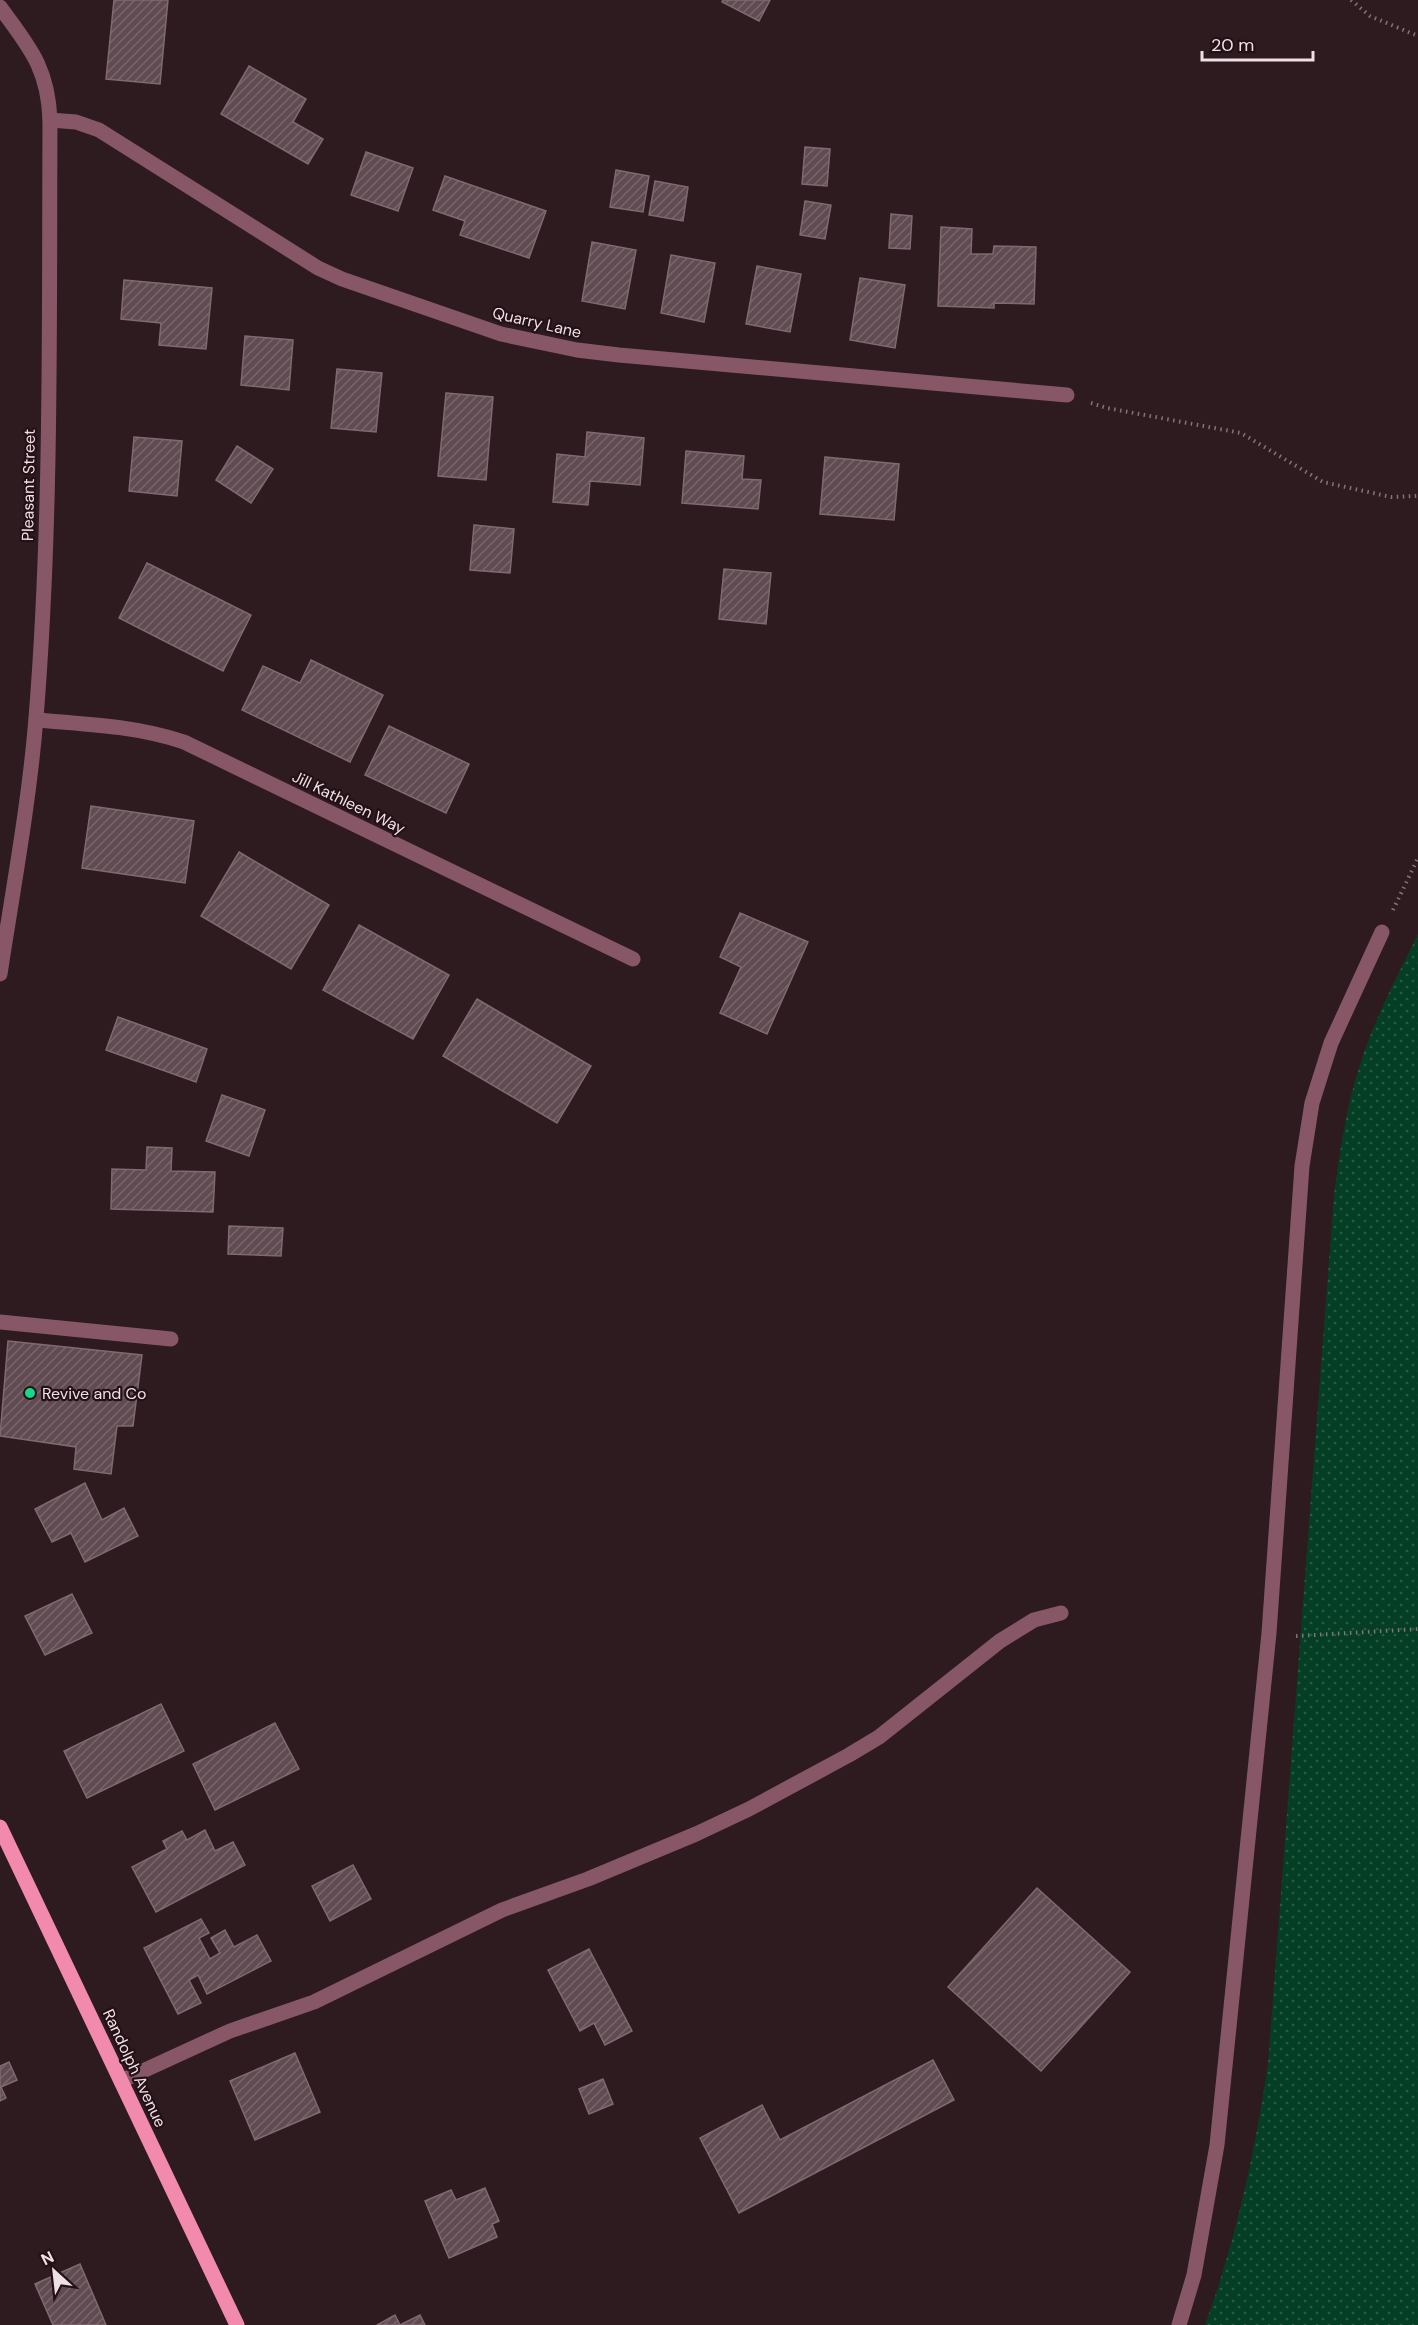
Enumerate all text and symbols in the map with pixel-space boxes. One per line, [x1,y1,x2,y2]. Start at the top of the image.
scale bar [1202,24,1313,62]
text: 20 m [1211,33,1254,57]
street label: Quarry Lane [490,302,583,343]
street label: Pleasant Street [17,429,40,541]
street label: Jill Kathleen Way [289,766,409,839]
place label: Revive and Co [42,1383,147,1404]
marker: Revive and Co [23,1386,37,1400]
street label: Randolph Avenue [98,2006,171,2131]
north arrow [24,2241,84,2301]
text: N [37,2246,57,2270]

